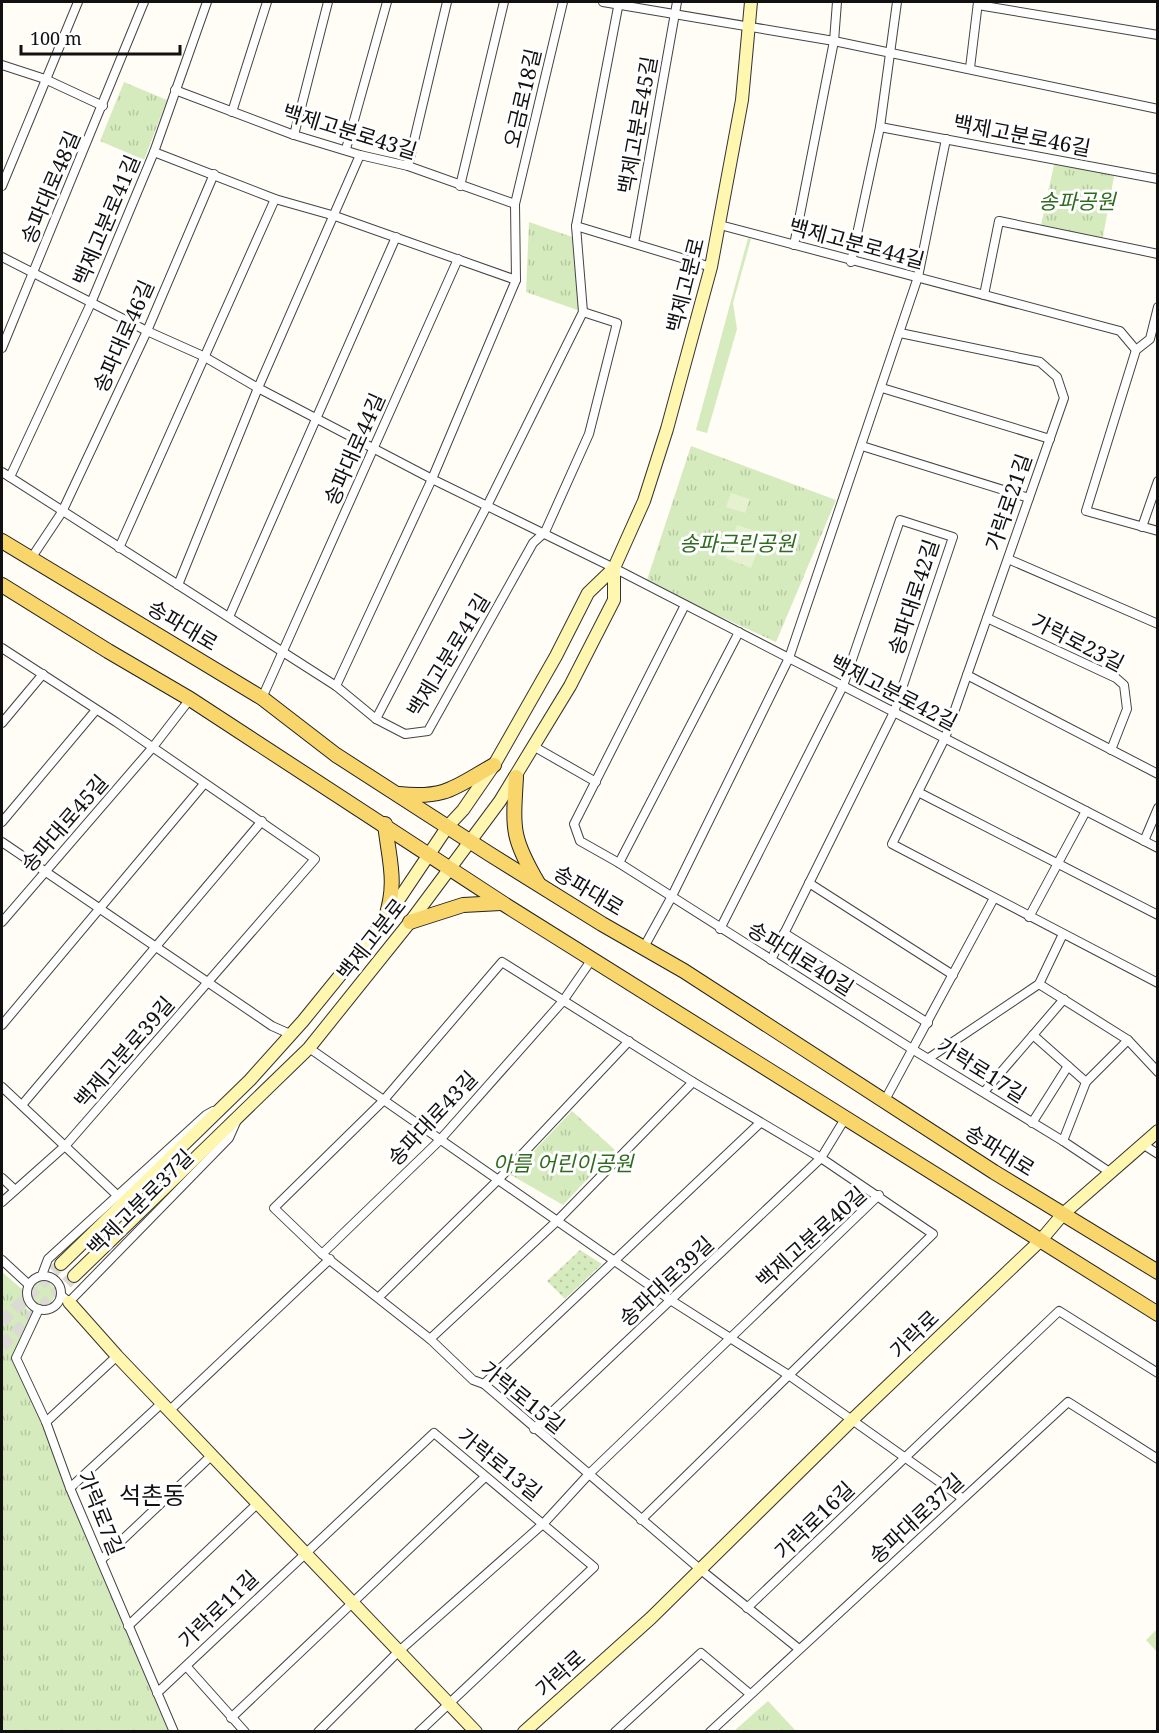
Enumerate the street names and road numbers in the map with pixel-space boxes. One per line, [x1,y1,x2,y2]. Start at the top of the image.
street label: 오금로18길 [497,46,547,150]
street label: 백제고분로45길 [611,54,663,196]
street label: 백제고분로43길 [279,97,421,165]
street label: 백제고분로46길 [951,108,1093,162]
street label: 송파대로48길 [14,126,86,248]
street label: 백제고분로41길 [66,150,146,290]
street label: 백제고분로44길 [786,211,928,275]
street label: 백제고분로 [660,235,710,335]
street label: 송파대로46길 [86,275,160,397]
street label: 송파대로44길 [317,388,391,510]
street label: 가락로21길 [978,450,1038,554]
street label: 송파대로42길 [881,536,945,658]
street label: 백제고분로41길 [400,588,496,722]
street label: 송파대로 [143,593,223,657]
street label: 가락로23길 [1027,607,1129,677]
street label: 백제고분로42길 [826,648,962,736]
street label: 송파대로45길 [14,769,114,877]
street label: 송파대로 [549,858,629,922]
street label: 백제고분로 [330,892,412,986]
street label: 송파대로40길 [743,914,859,1002]
street label: 백제고분로39길 [68,990,180,1114]
street label: 가락로17길 [932,1031,1032,1109]
street label: 송파대로43길 [381,1065,483,1171]
street label: 송파대로 [960,1118,1040,1182]
street label: 백제고분로37길 [81,1143,199,1261]
street label: 백제고분로40길 [750,1180,872,1294]
street label: 송파대로39길 [613,1230,719,1332]
street label: 가락로 [883,1304,945,1364]
street label: 가락로15길 [475,1354,571,1440]
street label: 가락로13길 [452,1421,548,1507]
street label: 가락로7길 [71,1466,131,1560]
street label: 송파대로37길 [863,1467,969,1569]
street label: 가락로16길 [768,1475,860,1565]
street label: 가락로11길 [172,1564,264,1654]
street label: 가락로 [529,1643,591,1703]

